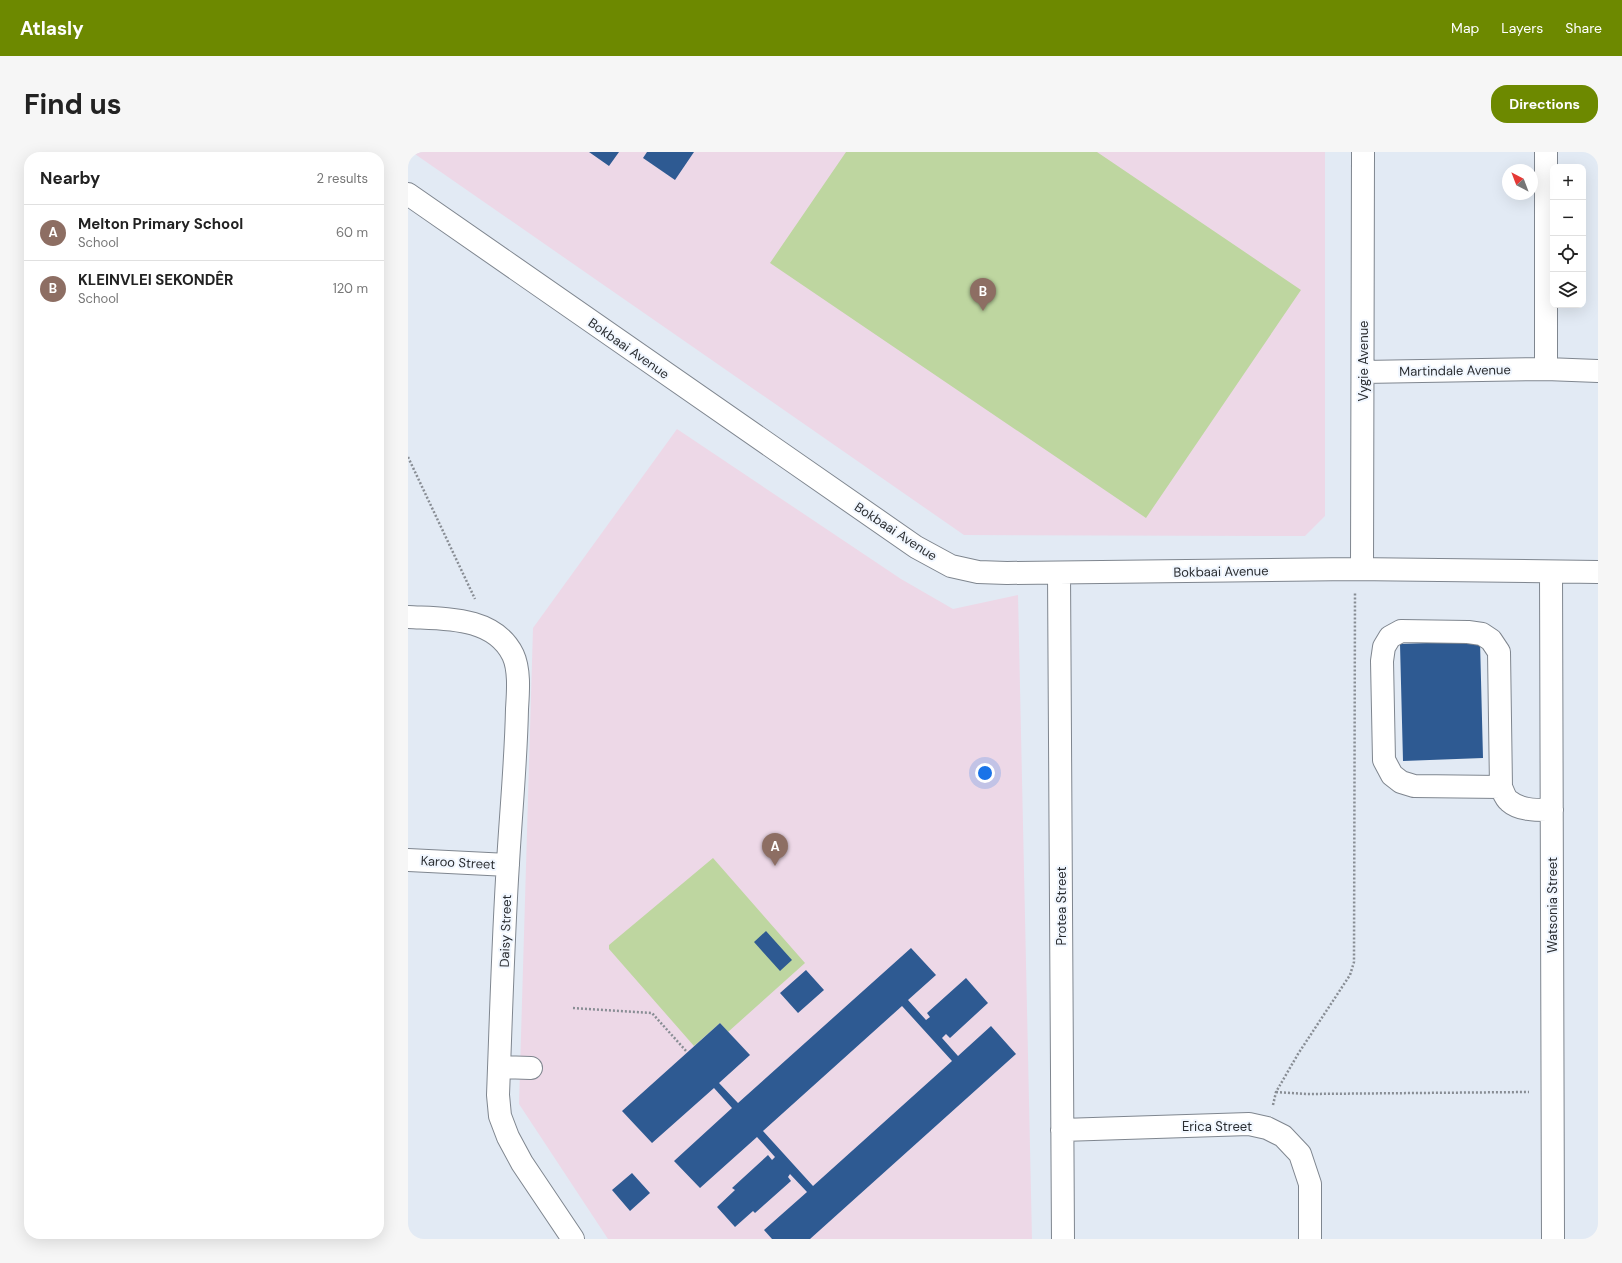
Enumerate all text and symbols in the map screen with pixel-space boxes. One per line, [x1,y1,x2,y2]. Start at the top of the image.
text: Atlasly [20,16,84,41]
text: Map [1451,19,1479,37]
text: Layers [1501,19,1543,37]
text: Share [1565,19,1602,37]
button: Directions [1491,85,1598,123]
text: Find us [24,86,122,123]
north arrow [1502,164,1538,200]
map controls [1550,164,1586,308]
button: + [1550,164,1586,200]
text: Nearby [40,167,100,189]
text: 2 results [317,170,368,187]
button: − [1550,200,1586,236]
text: Melton Primary School [78,214,243,234]
text: A [48,224,58,241]
text: 60 m [336,224,368,241]
text: School [78,234,119,251]
button: locate [1550,236,1586,272]
text: KLEINVLEI SEKONDÊR [78,270,234,290]
button: layers [1550,272,1586,308]
pin: B [970,278,996,311]
text: B [49,280,57,297]
text: 120 m [333,280,368,297]
text: School [78,290,119,307]
street label: Bokbaai Avenue [585,314,673,383]
street label: Vygie Avenue [1355,321,1372,401]
street label: Martindale Avenue [1399,361,1511,380]
street label: Bokbaai Avenue [851,498,940,564]
street label: Bokbaai Avenue [1173,562,1269,581]
your location [975,763,995,783]
pin: A [762,833,788,866]
street label: Karoo Street [420,852,496,873]
street label: Watsonia Street [1544,857,1561,953]
street label: Protea Street [1053,866,1070,946]
street label: Daisy Street [496,894,515,968]
street label: Erica Street [1182,1118,1252,1135]

